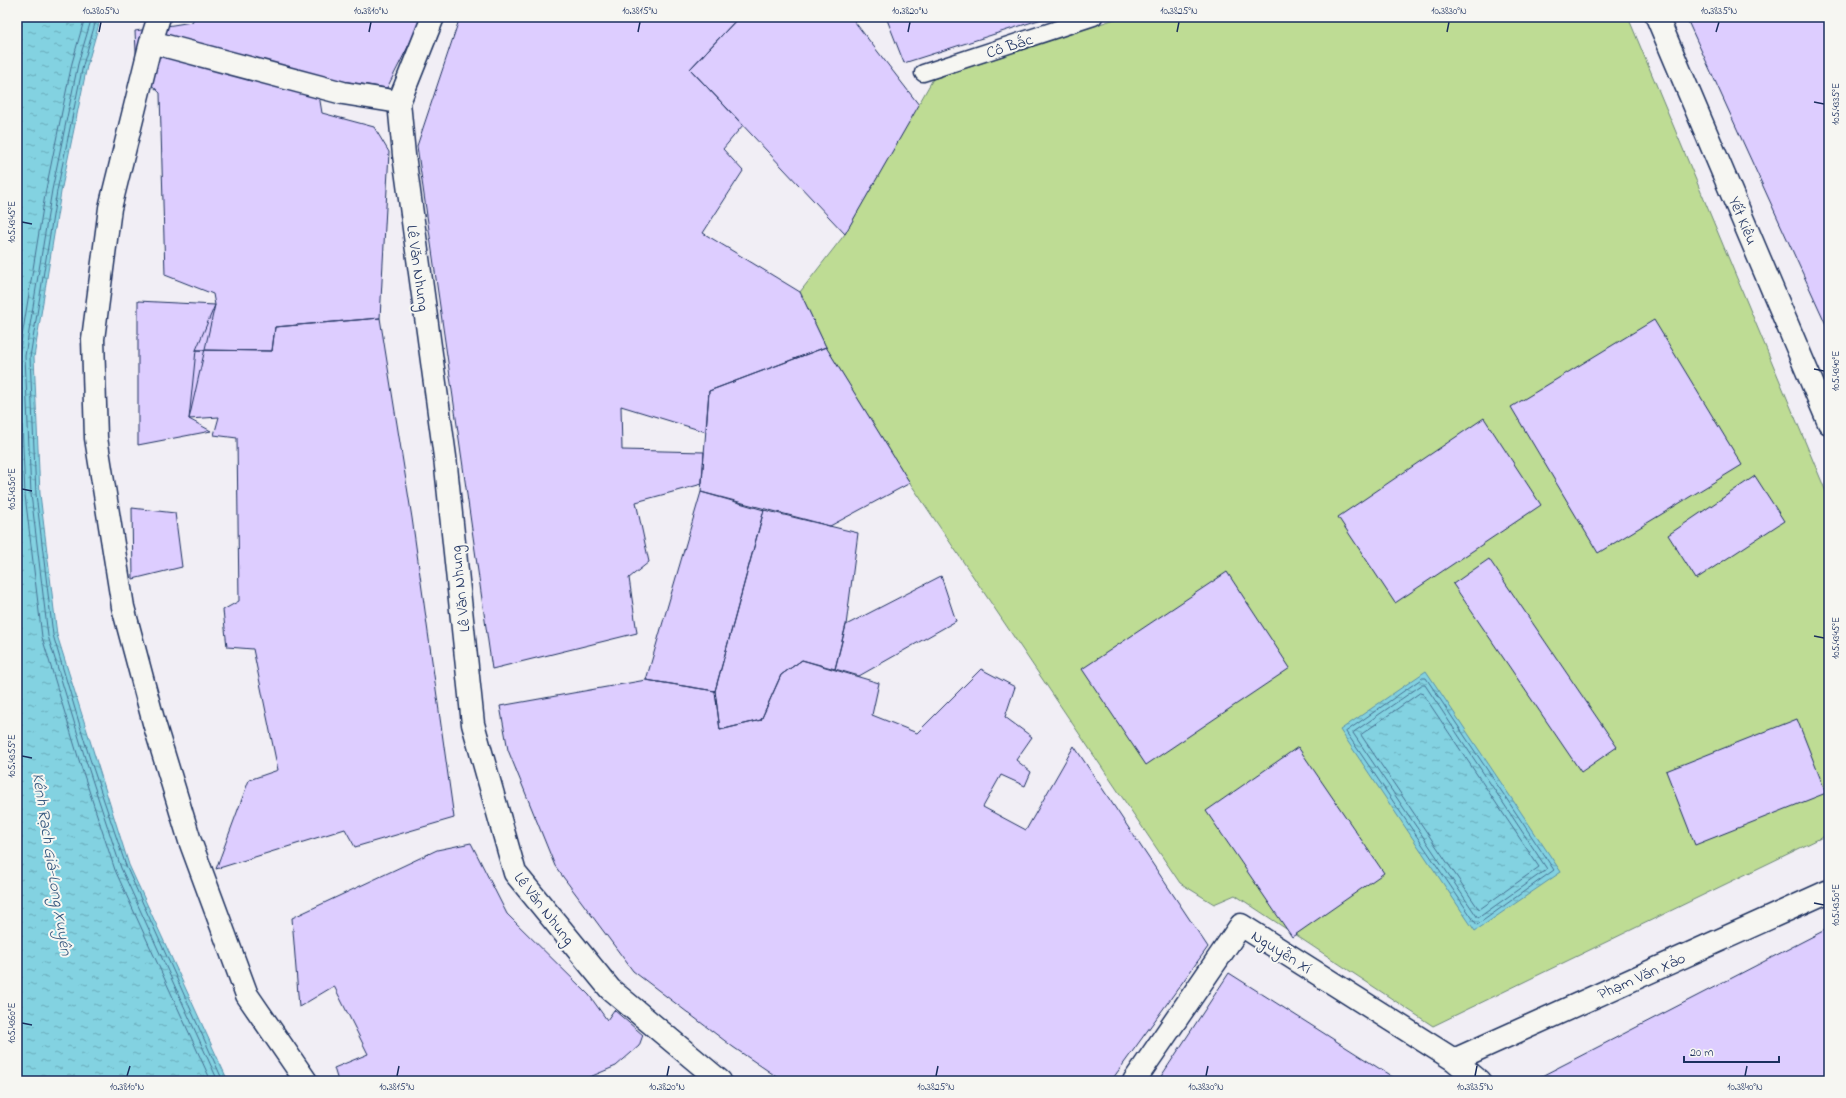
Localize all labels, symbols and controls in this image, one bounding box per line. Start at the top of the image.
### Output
text: 10.3805°N [83,4,120,19]
text: 10.3810°N [354,4,388,19]
text: 10.3815°N [622,4,658,19]
text: 10.3820°N [892,4,928,19]
text: 10.3825°N [1160,4,1198,19]
text: 10.3830°N [1431,4,1467,19]
text: 10.3835°N [1701,4,1738,19]
street label: Cô Bắc [983,28,1037,66]
text: 105.4335°E [1829,83,1844,125]
street label: Yết Kiêu [1721,193,1763,249]
text: 105.4345°E [5,201,20,243]
street label: Lê Văn Nhung [399,223,435,313]
text: 105.4340°E [1829,351,1844,391]
text: 105.4350°E [5,468,20,510]
street label: Lê Văn Nhung [444,544,477,633]
text: 105.4345°E [1829,617,1844,659]
text: 105.4355°E [5,734,20,778]
water label: Kênh Rạch Giá-Long Xuyên [24,771,78,958]
street label: Lê Văn Nhung [507,867,580,951]
text: 105.4350°E [1829,884,1844,926]
street label: Nguyễn Xí [1246,925,1316,981]
street label: Phạm Văn Xảo [1594,947,1690,1007]
text: 105.4360°E [5,1003,20,1043]
scale bar [1684,1038,1779,1064]
text: 20 m [1690,1044,1713,1062]
text: 10.3810°N [110,1080,144,1095]
text: 10.3815°N [379,1080,415,1095]
text: 10.3820°N [649,1080,685,1095]
text: 10.3825°N [917,1080,955,1095]
text: 10.3830°N [1188,1080,1224,1095]
text: 10.3835°N [1457,1080,1494,1095]
text: 10.3840°N [1727,1080,1763,1095]

